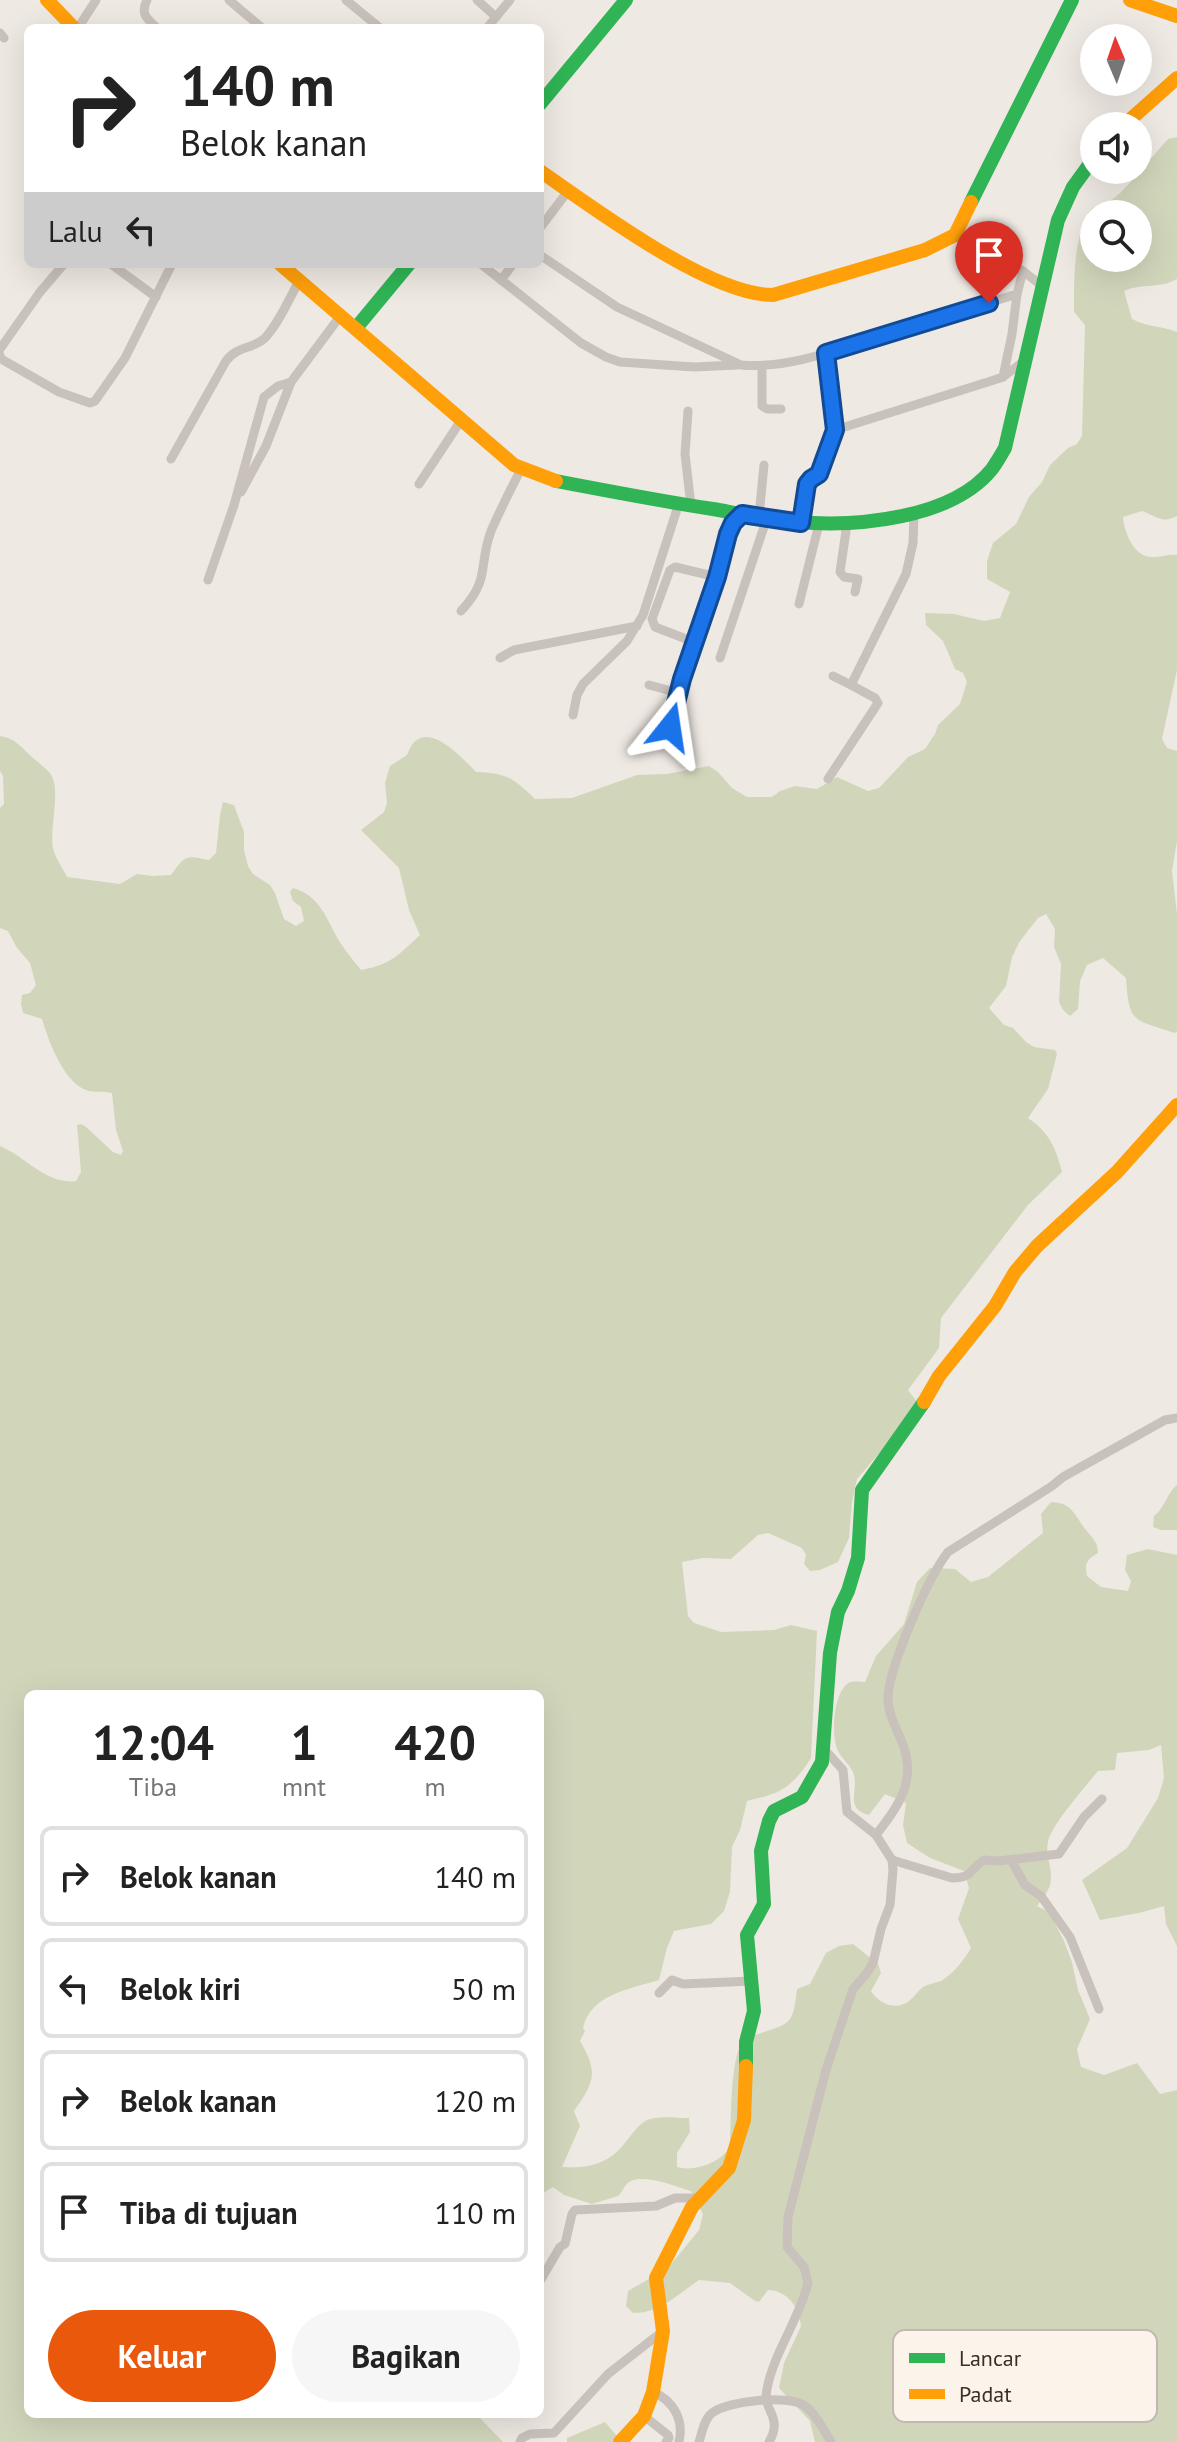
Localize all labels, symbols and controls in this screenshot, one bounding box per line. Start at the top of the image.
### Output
north arrow [1080,24,1152,96]
map controls [1080,24,1152,272]
text: 140 m [180,49,335,121]
icon: right [48,56,152,160]
button: sound [1080,112,1152,184]
text: Belok kanan [180,119,367,166]
button: search [1080,200,1152,272]
icon: left [119,208,163,252]
text: Lalu [48,211,103,250]
pin [955,221,1023,303]
icon: arrive [967,233,1011,277]
position arrow [628,685,712,769]
text: 12:04 [92,1711,214,1773]
text: 1 [290,1711,318,1773]
text: 420 [394,1711,476,1773]
text: Tiba [129,1770,177,1803]
text: mnt [282,1770,326,1803]
text: m [424,1770,446,1803]
icon: right [52,1854,96,1898]
text: Belok kanan [120,1857,277,1896]
text: 140 m [435,1857,516,1896]
icon: left [52,1966,96,2010]
text: Belok kiri [120,1969,241,2008]
text: 50 m [451,1969,516,2008]
icon: right [52,2078,96,2122]
text: Belok kanan [120,2081,277,2120]
text: 120 m [435,2081,516,2120]
icon: arrive [52,2190,96,2234]
text: Tiba di tujuan [120,2193,298,2232]
text: 110 m [435,2193,516,2232]
button: Keluar [48,2310,276,2402]
button: Bagikan [292,2310,520,2402]
legend [893,2330,1157,2422]
text: Lancar [959,2344,1022,2372]
text: Padat [959,2380,1012,2408]

